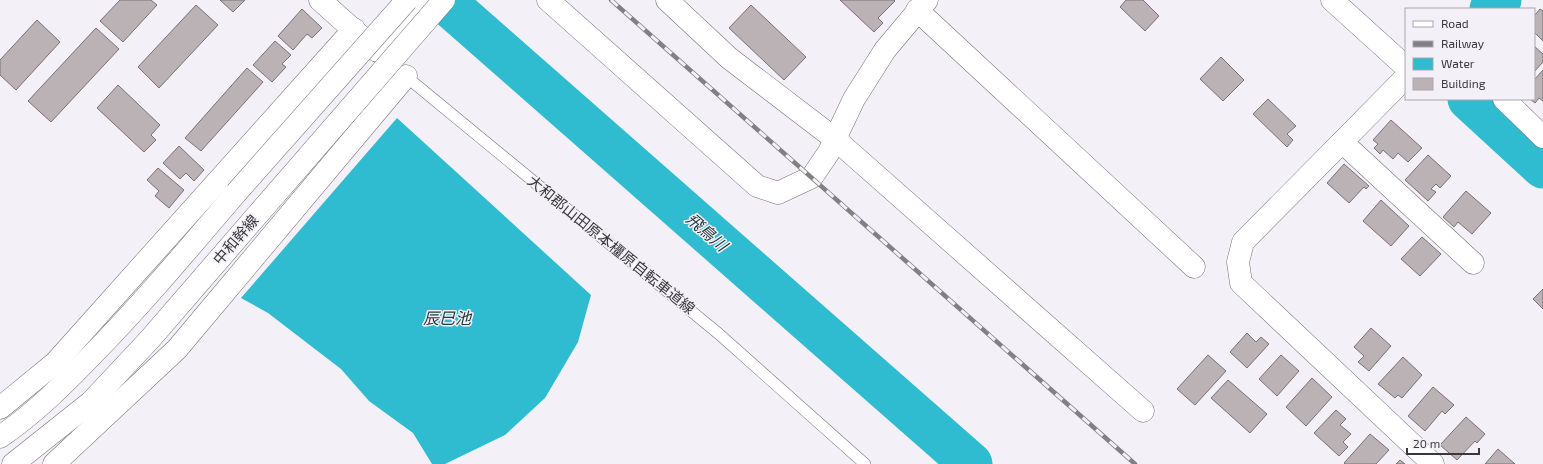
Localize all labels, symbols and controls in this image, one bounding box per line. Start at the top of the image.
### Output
legend [1405,8,1535,100]
text: Road [1441,16,1469,30]
text: Railway [1441,36,1485,50]
text: Water [1441,56,1475,70]
text: Building [1441,76,1486,90]
street label: 大和郡山田原本橿原自転車道線 [524,171,699,317]
water label: 飛鳥川 [683,209,733,256]
street label: 中和幹線 [209,211,262,268]
water label: 辰巳池 [423,308,473,327]
scale bar [1407,430,1479,456]
text: 20 m [1413,436,1440,450]

